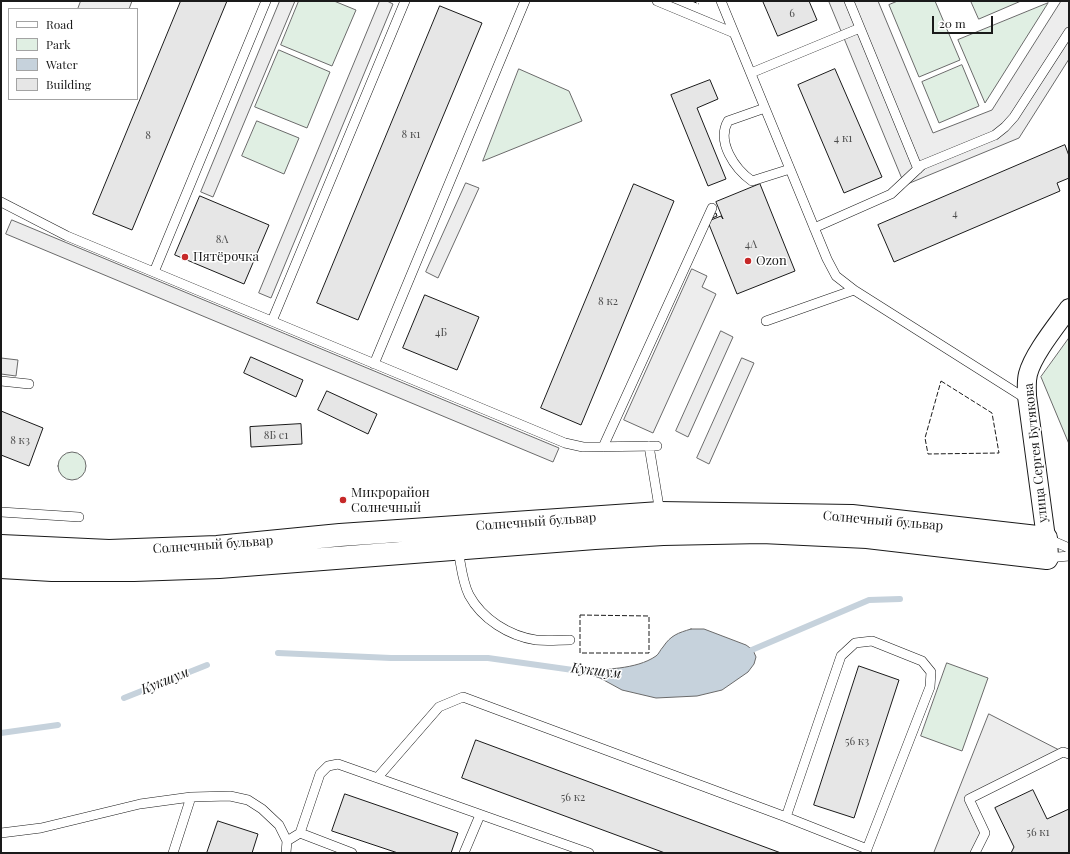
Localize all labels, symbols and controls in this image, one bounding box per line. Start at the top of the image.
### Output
house number: 6 [789,7,795,21]
legend [8,8,138,100]
scale bar [934,8,995,34]
text: 20 m [939,15,966,31]
text: Road [46,16,73,32]
text: Park [46,36,71,52]
text: Water [46,56,78,72]
text: Building [46,76,91,92]
house number: 8 к1 [402,128,420,142]
house number: 8 [145,129,151,143]
house number: 4 к1 [834,132,852,146]
house number: 4 [952,207,958,221]
house number: 8А [216,233,228,247]
house number: 4А [745,238,757,252]
place label: Пятёрочка [193,249,259,265]
marker: Пятёрочка [180,252,190,262]
place label: Ozon [756,253,787,269]
marker: Ozon [743,256,753,266]
house number: 8 к2 [598,295,618,309]
house number: 4Б [435,326,447,340]
street label: улица Сергея Бутякова [1021,382,1051,524]
house number: 8Б с1 [264,429,288,443]
house number: 8 к3 [10,434,30,448]
place label: Микрорайон Солнечный [351,485,430,516]
marker: Микрорайон Солнечный [338,495,348,505]
street label: Солнечный бульвар [822,508,944,534]
street label: Солнечный бульвар [475,510,597,534]
street label: Солнечный бульвар [152,533,274,557]
water label: Кукшум [570,660,622,682]
water label: Кукшум [138,664,192,698]
house number: 56 к3 [845,735,869,749]
house number: 56 к2 [561,791,585,805]
house number: 56 к1 [1026,826,1050,840]

